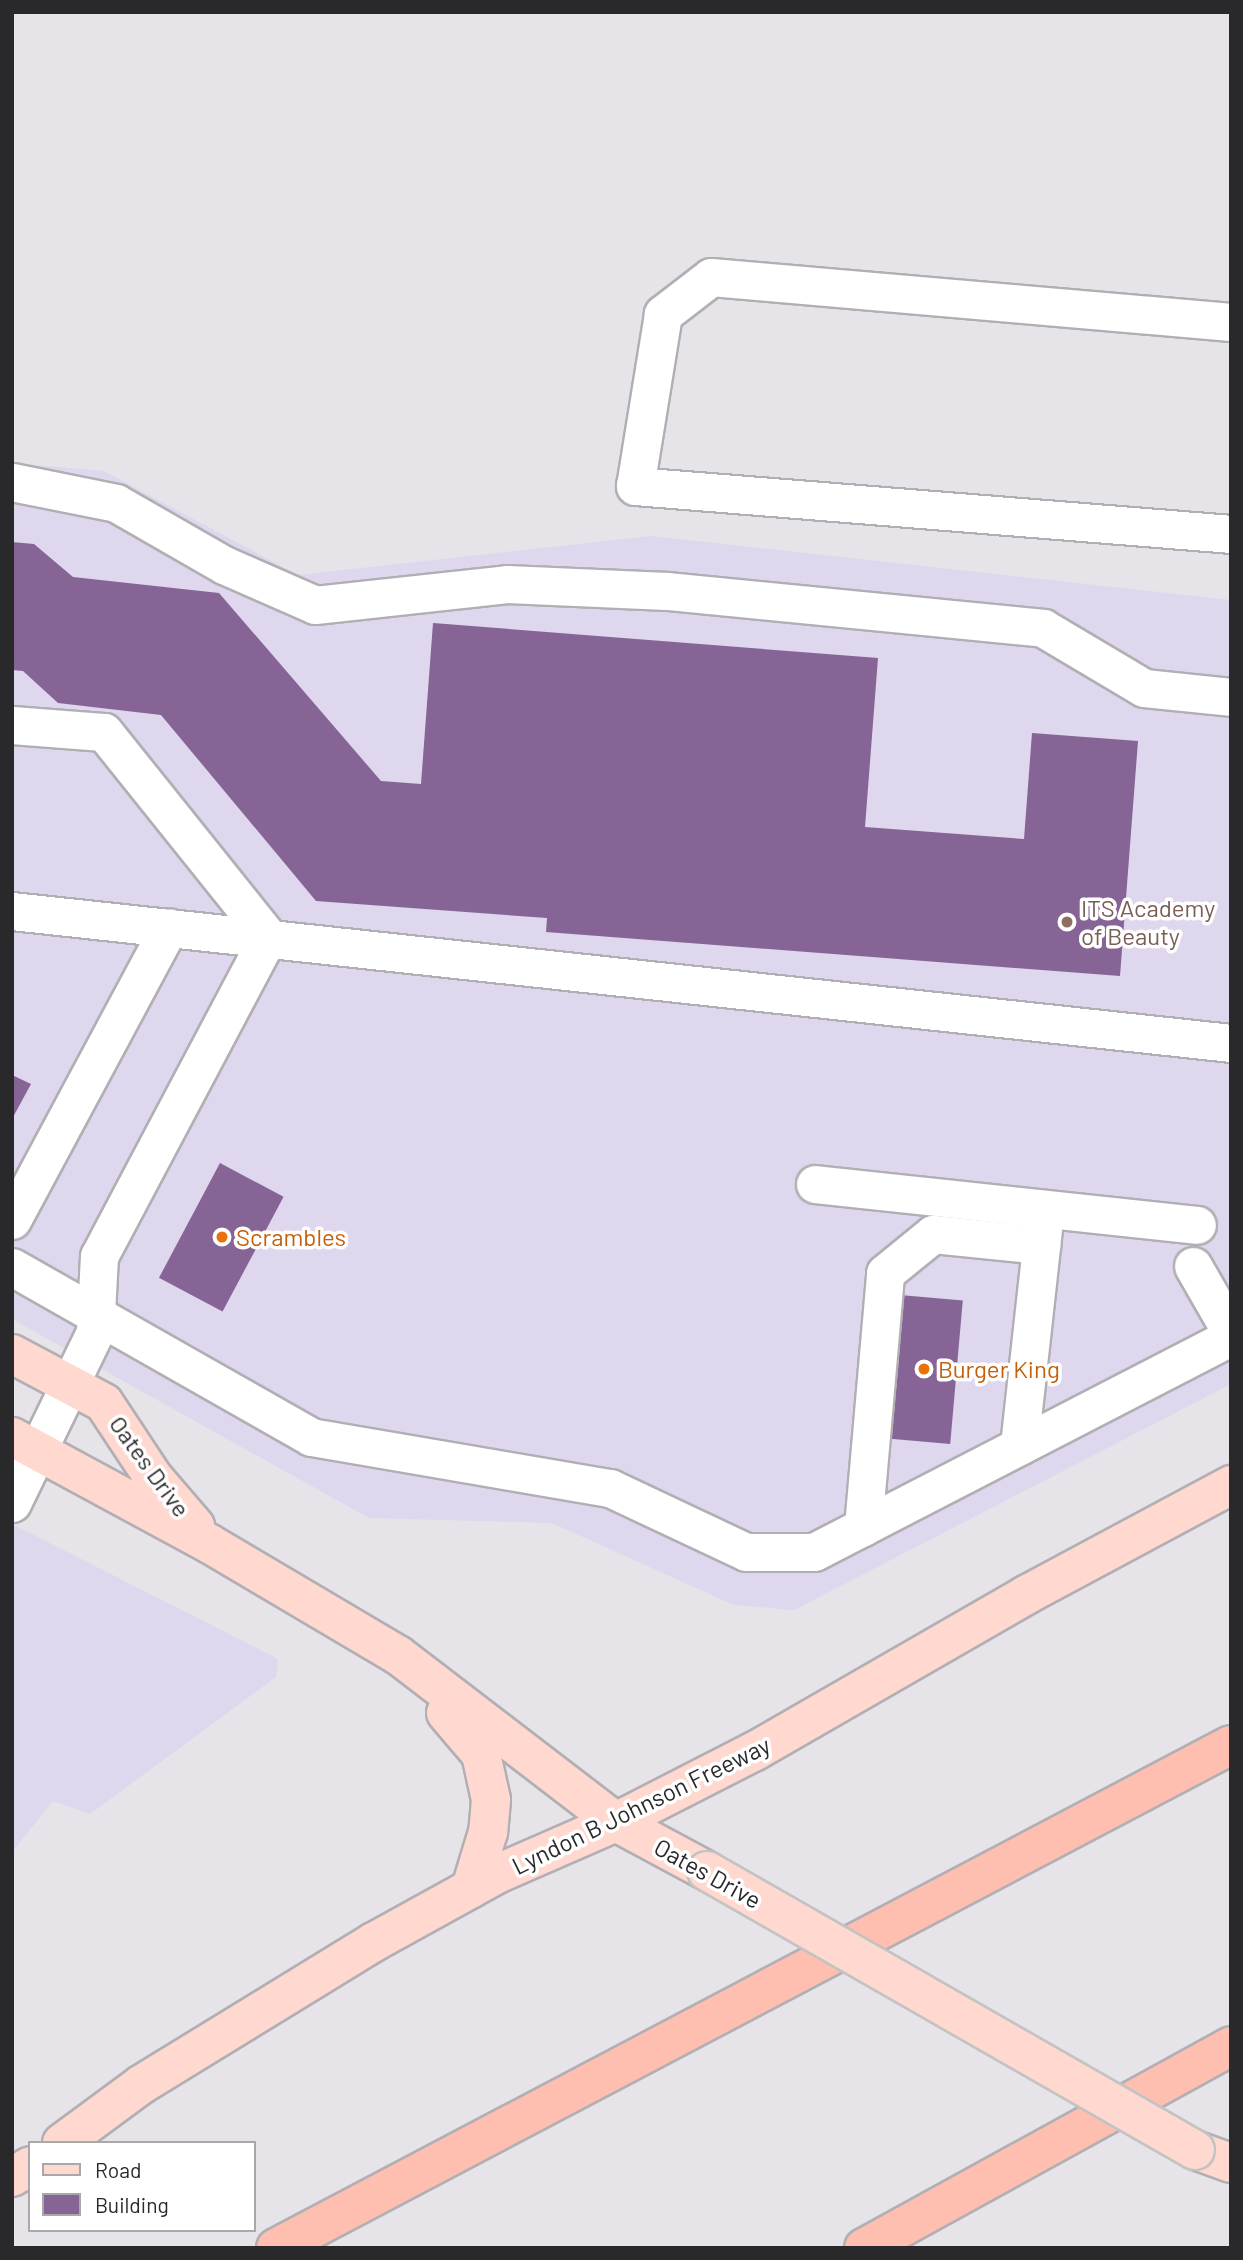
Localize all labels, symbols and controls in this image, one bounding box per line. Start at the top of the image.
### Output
place label: ITS Academy of Beauty [1081,894,1215,950]
marker: ITS Academy of Beauty [1059,914,1075,930]
place label: Scrambles [236,1223,346,1251]
marker: Scrambles [214,1229,230,1245]
place label: Burger King [938,1355,1060,1383]
marker: Burger King [916,1361,932,1377]
street label: Oates Drive [104,1410,196,1522]
street label: Lyndon B Johnson Freeway [507,1730,775,1880]
street label: Oates Drive [650,1832,766,1914]
legend [28,2141,256,2232]
text: Road [95,2157,141,2182]
text: Building [95,2192,169,2217]

